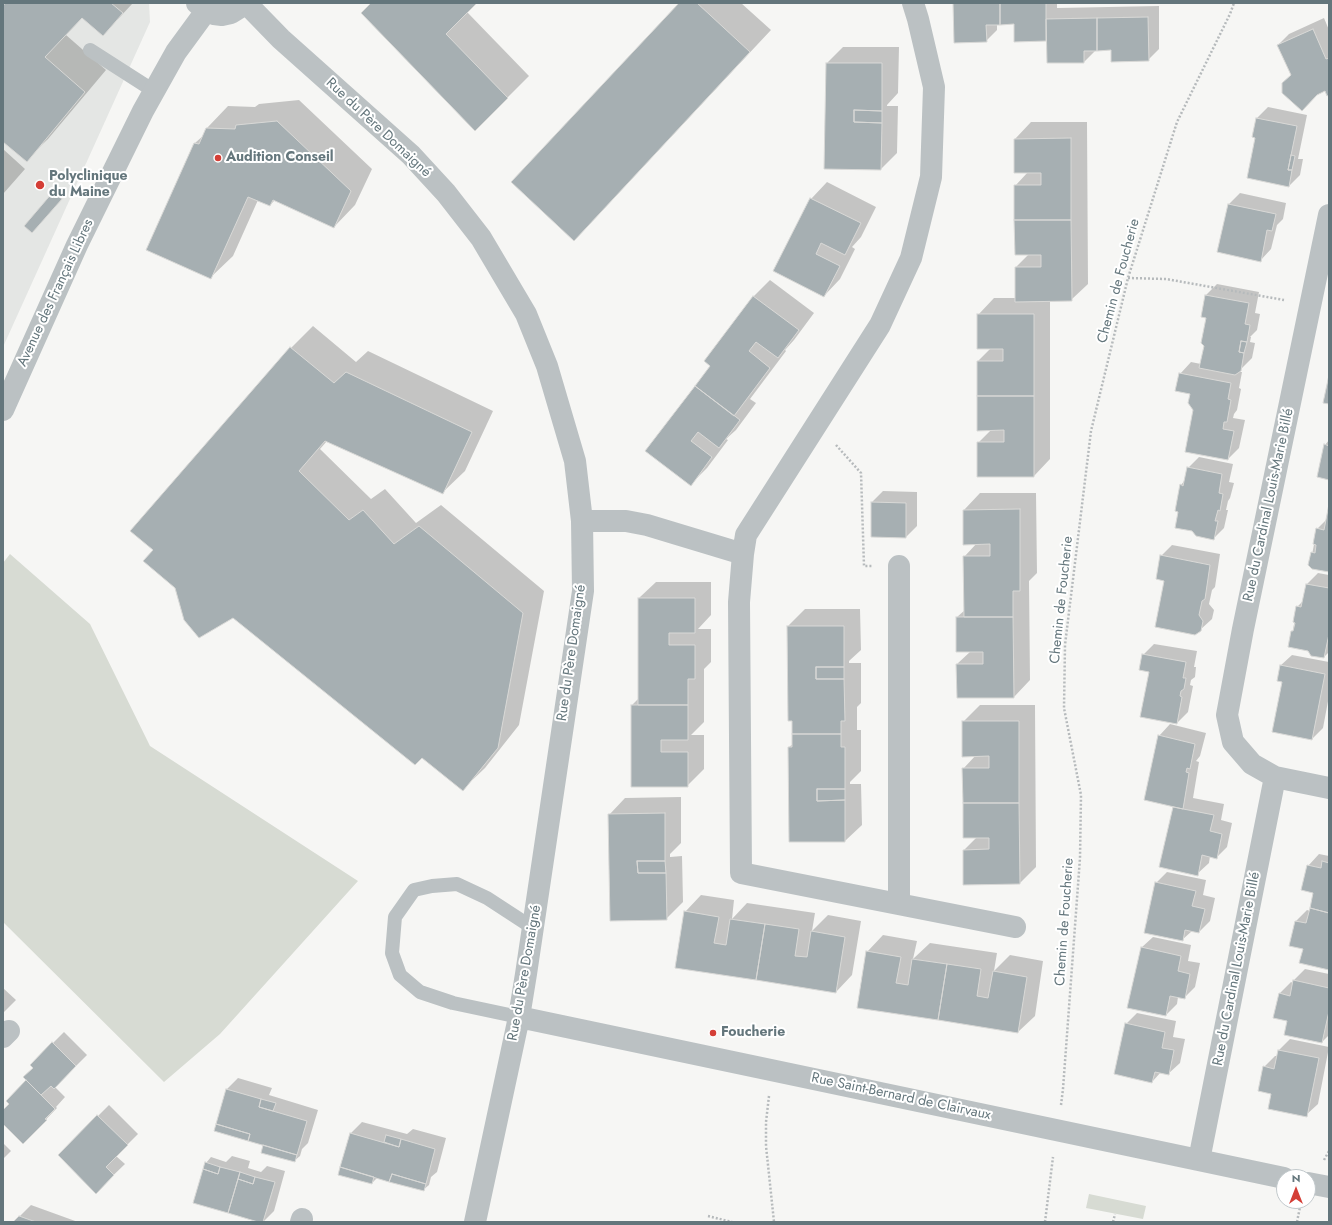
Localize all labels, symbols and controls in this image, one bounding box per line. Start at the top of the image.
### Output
street label: Rue du Père Domaigné [322,75,434,181]
place label: Audition Conseil [226,150,334,166]
marker: Audition Conseil [213,153,223,163]
place label: Polyclinique du Maine [49,169,128,202]
marker: Polyclinique du Maine [34,179,46,191]
street label: Avenue des Français Libres [14,217,98,369]
street label: Chemin de Foucherie [1094,217,1144,345]
street label: Rue du Cardinal Louis-Marie Billé [1240,407,1298,603]
street label: Chemin de Foucherie [1047,535,1077,665]
street label: Rue du Père Domaigné [554,584,590,722]
street label: Chemin de Foucherie [1052,858,1078,986]
street label: Rue du Cardinal Louis-Marie Billé [1210,871,1264,1067]
street label: Rue du Père Domaigné [505,904,545,1042]
place label: Foucherie [721,1025,785,1041]
marker: Foucherie [708,1028,718,1038]
street label: Rue Saint-Bernard de Clairvaux [810,1070,992,1124]
north arrow [1276,1169,1316,1209]
text: N [1292,1170,1300,1186]

